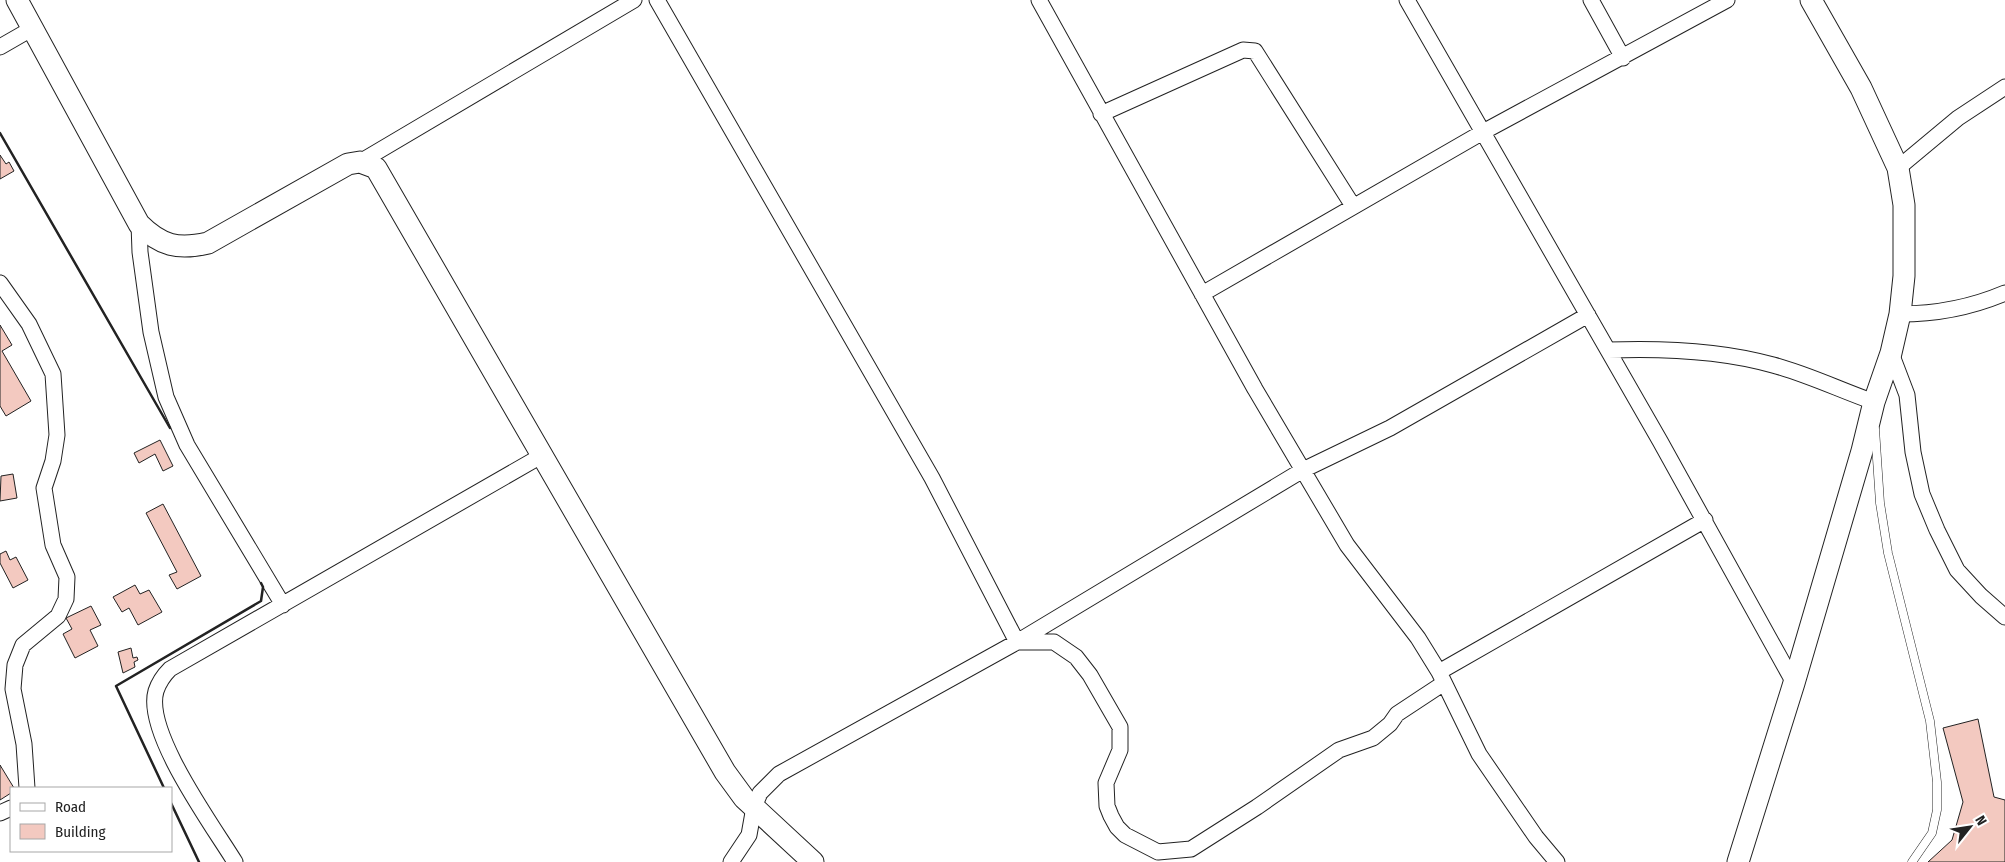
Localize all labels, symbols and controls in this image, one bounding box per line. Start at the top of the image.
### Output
legend [10,787,172,852]
text: Road [55,798,86,816]
north arrow [1945,802,1995,852]
text: N [1971,813,1990,829]
text: Building [55,823,106,841]

